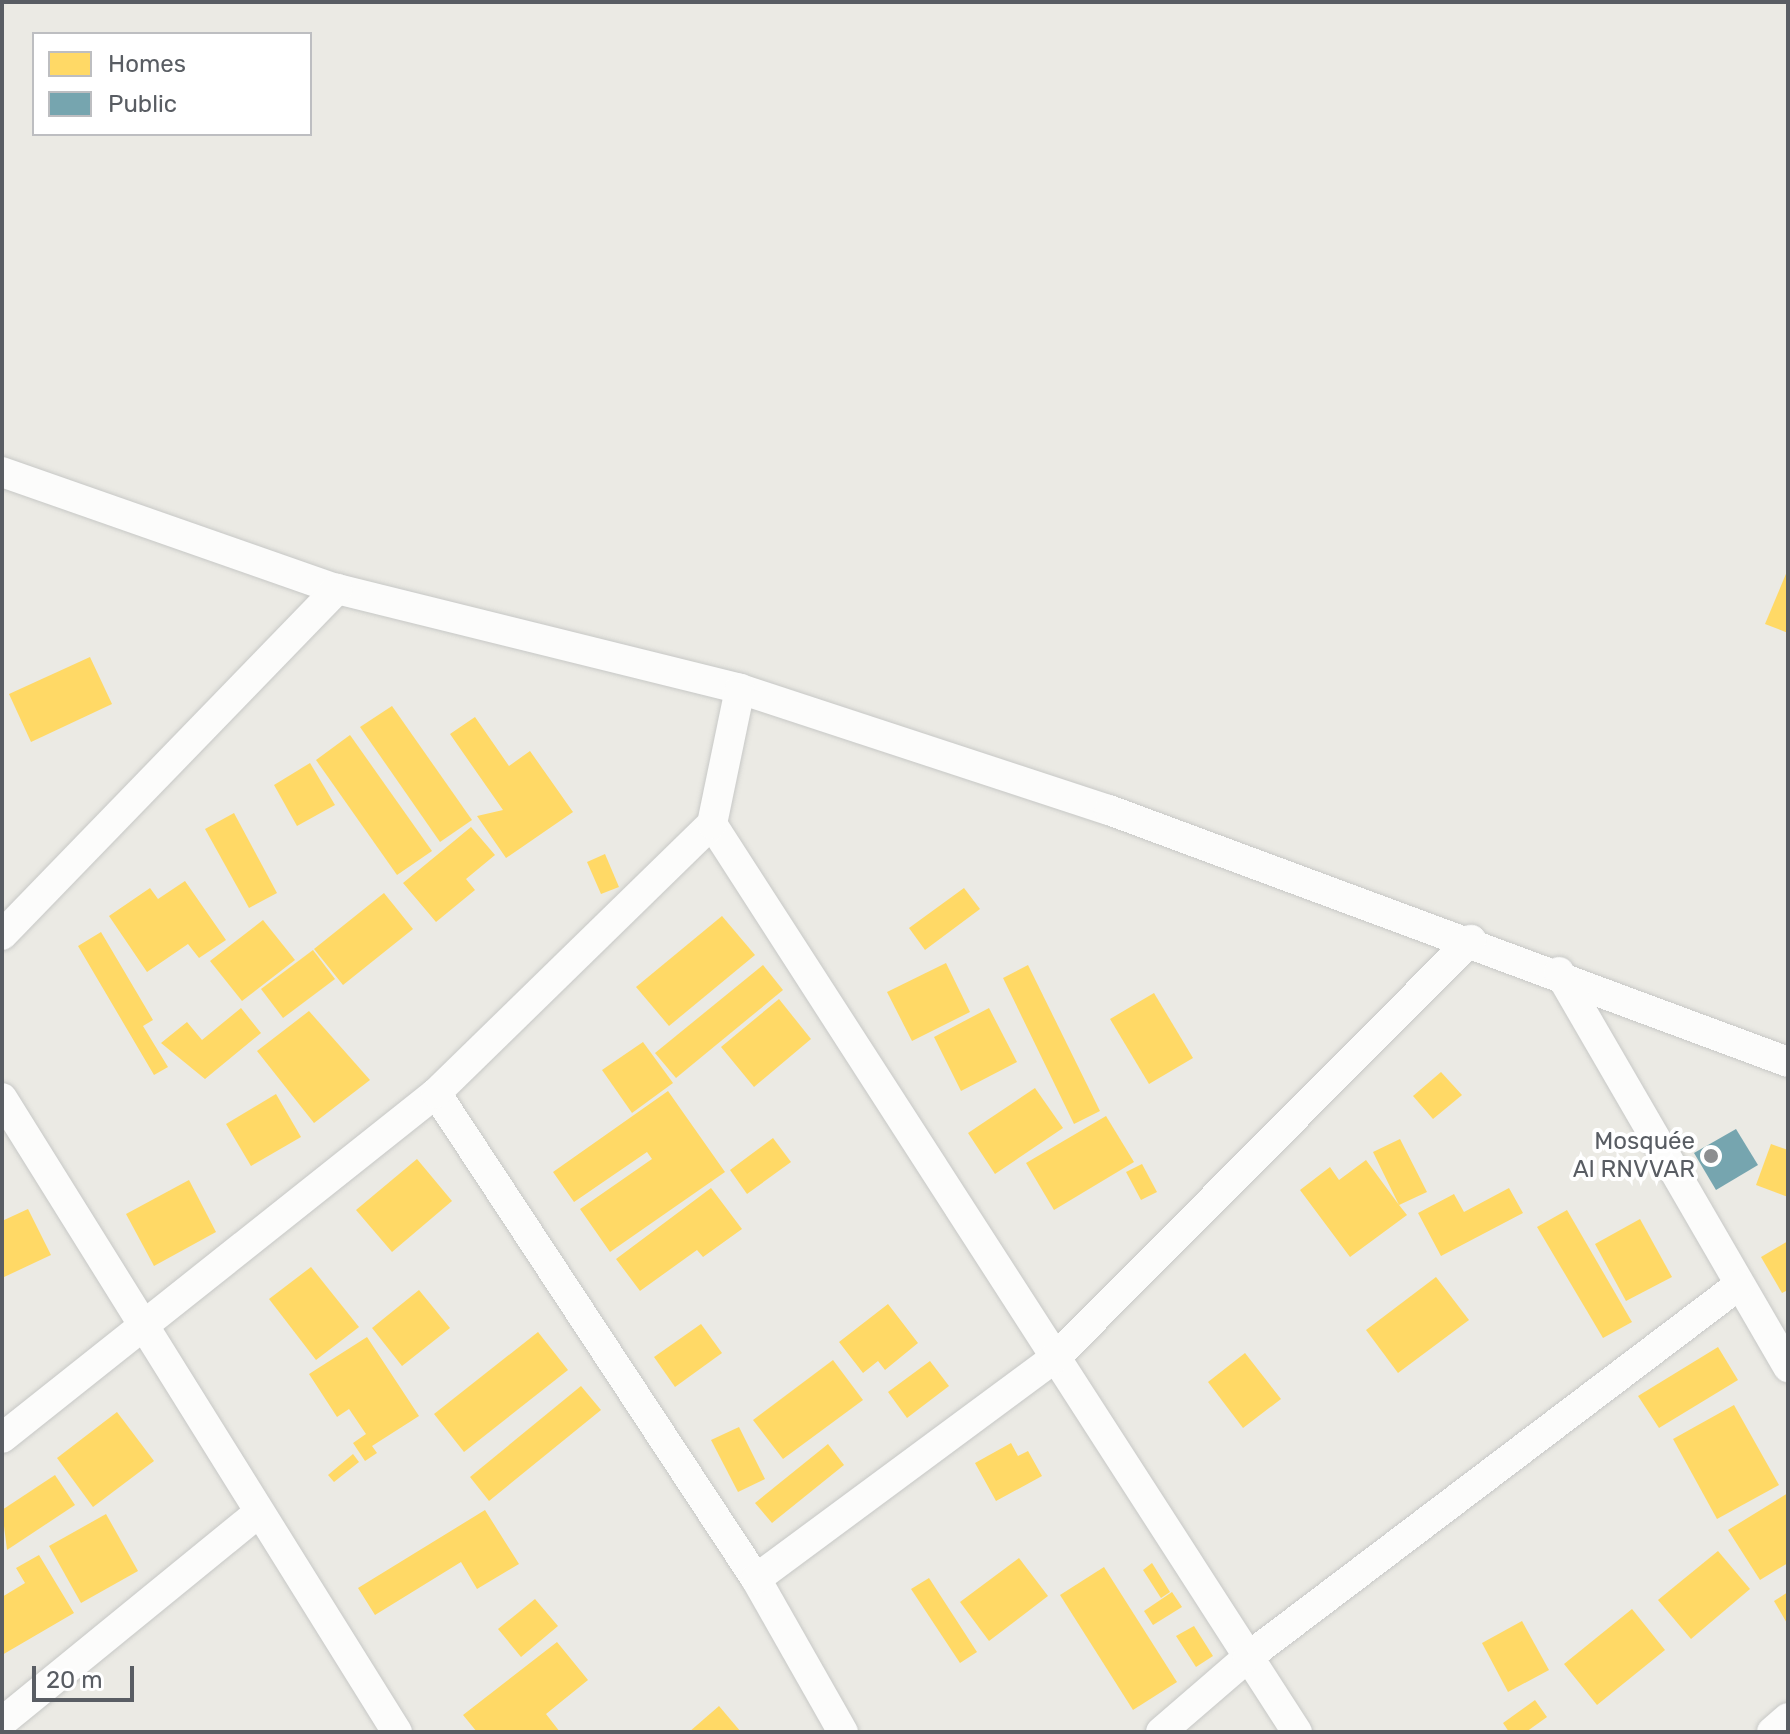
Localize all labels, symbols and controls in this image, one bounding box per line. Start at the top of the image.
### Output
legend [32,32,312,136]
text: Homes [108,50,186,78]
text: Public [108,90,177,118]
place label: Mosquée Al RNVVAR [1573,1128,1695,1184]
marker: Mosquée Al RNVVAR [1702,1147,1720,1165]
scale bar [36,1650,138,1700]
text: 20 m [46,1666,103,1694]

